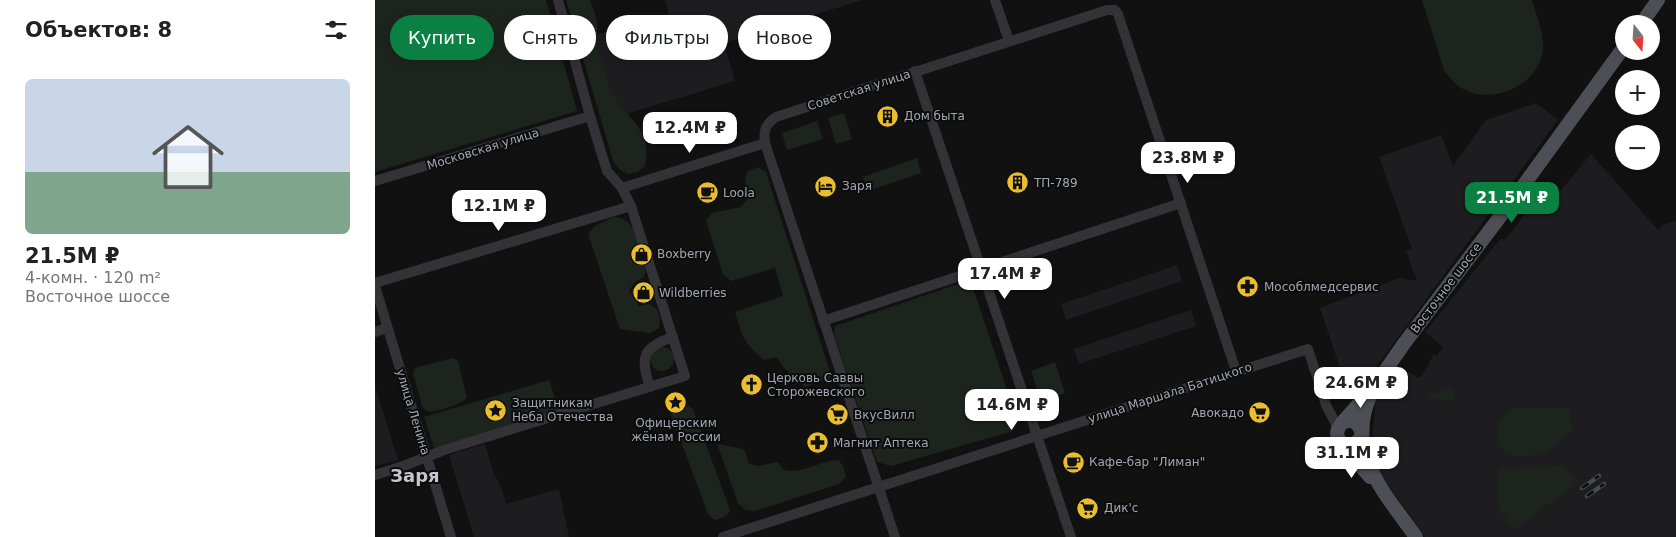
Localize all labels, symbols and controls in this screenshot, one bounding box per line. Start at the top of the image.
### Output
chip: Купить [390,15,494,60]
chip: Снять [504,15,596,60]
chip: Фильтры [606,15,728,60]
chip: Новое [738,15,831,60]
north arrow [1615,15,1660,60]
map controls [1615,15,1660,170]
icon: filters [322,16,350,44]
text: Объектов: 8 [25,18,172,42]
street label: Советская улица [806,67,912,113]
button: + [1615,70,1660,115]
building icon: Дом быта [876,104,900,128]
place label: Дом быта [904,109,965,123]
icon: home [143,112,233,202]
pin: 12.4M ₽ [644,112,736,154]
text: 12.4M ₽ [654,118,726,137]
street label: Московская улица [425,125,541,173]
button: − [1615,125,1660,170]
pin: 23.8M ₽ [1142,142,1234,184]
text: 23.8M ₽ [1152,148,1224,167]
building icon: ТП-789 [1006,171,1030,195]
hotel icon: Заря [814,174,838,198]
place label: ТП-789 [1033,176,1078,190]
place label: Заря [842,179,872,193]
cafe icon: Loola [695,181,719,205]
pin: 21.5M ₽ [1466,182,1558,224]
place label: Loola [723,186,755,200]
text: 21.5M ₽ [1476,188,1548,207]
pin: 12.1M ₽ [453,190,545,232]
text: 12.1M ₽ [463,196,535,215]
street label: Восточное шоссе [1408,240,1484,336]
shop icon: Boxberry [629,242,653,266]
text: 21.5M ₽ [25,244,120,268]
place label: Boxberry [657,247,711,261]
pin: 17.4M ₽ [959,258,1051,300]
text: 17.4M ₽ [969,264,1041,283]
text: 4-комн. · 120 m² [25,268,161,287]
pharmacy icon: Мособлмедсервис [1236,275,1260,299]
place label: Мособлмедсервис [1264,280,1379,294]
shop icon: Wildberries [631,281,655,305]
place label: Wildberries [659,286,727,300]
text: Восточное шоссе [25,287,170,306]
street label: улица Маршала Батицкого [1086,360,1254,426]
pin: 24.6M ₽ [1315,366,1407,409]
street label: улица Ленина [393,367,433,457]
place label: Церковь Саввы Сторожевского [767,371,865,399]
church icon: Церковь Саввы Сторожевского [739,373,763,397]
text: 24.6M ₽ [1325,373,1397,392]
pin: 14.6M ₽ [966,388,1058,431]
place icon: Офицерским жёнам России [664,390,688,414]
text: 14.6M ₽ [976,395,1048,414]
place label: Защитникам Неба Отечества [512,396,613,424]
place icon: Защитникам Неба Отечества [484,398,508,422]
supermarket icon: Авокадо [1248,401,1272,425]
supermarket icon: ВкусВилл [826,403,850,427]
place label: Авокадо [1191,406,1244,420]
place label: ВкусВилл [854,408,915,422]
place label: Офицерским жёнам России [631,416,721,444]
pharmacy icon: Магнит Аптека [805,431,829,455]
place label: Магнит Аптека [833,436,929,450]
pin: 31.1M ₽ [1306,436,1398,479]
text: 31.1M ₽ [1316,443,1388,462]
cafe icon: Кафе-бар "Лиман" [1061,450,1085,474]
place label: Кафе-бар "Лиман" [1089,455,1205,469]
district label: Заря [390,465,440,486]
supermarket icon: Дик'с [1076,496,1100,520]
place label: Дик'с [1104,501,1138,515]

